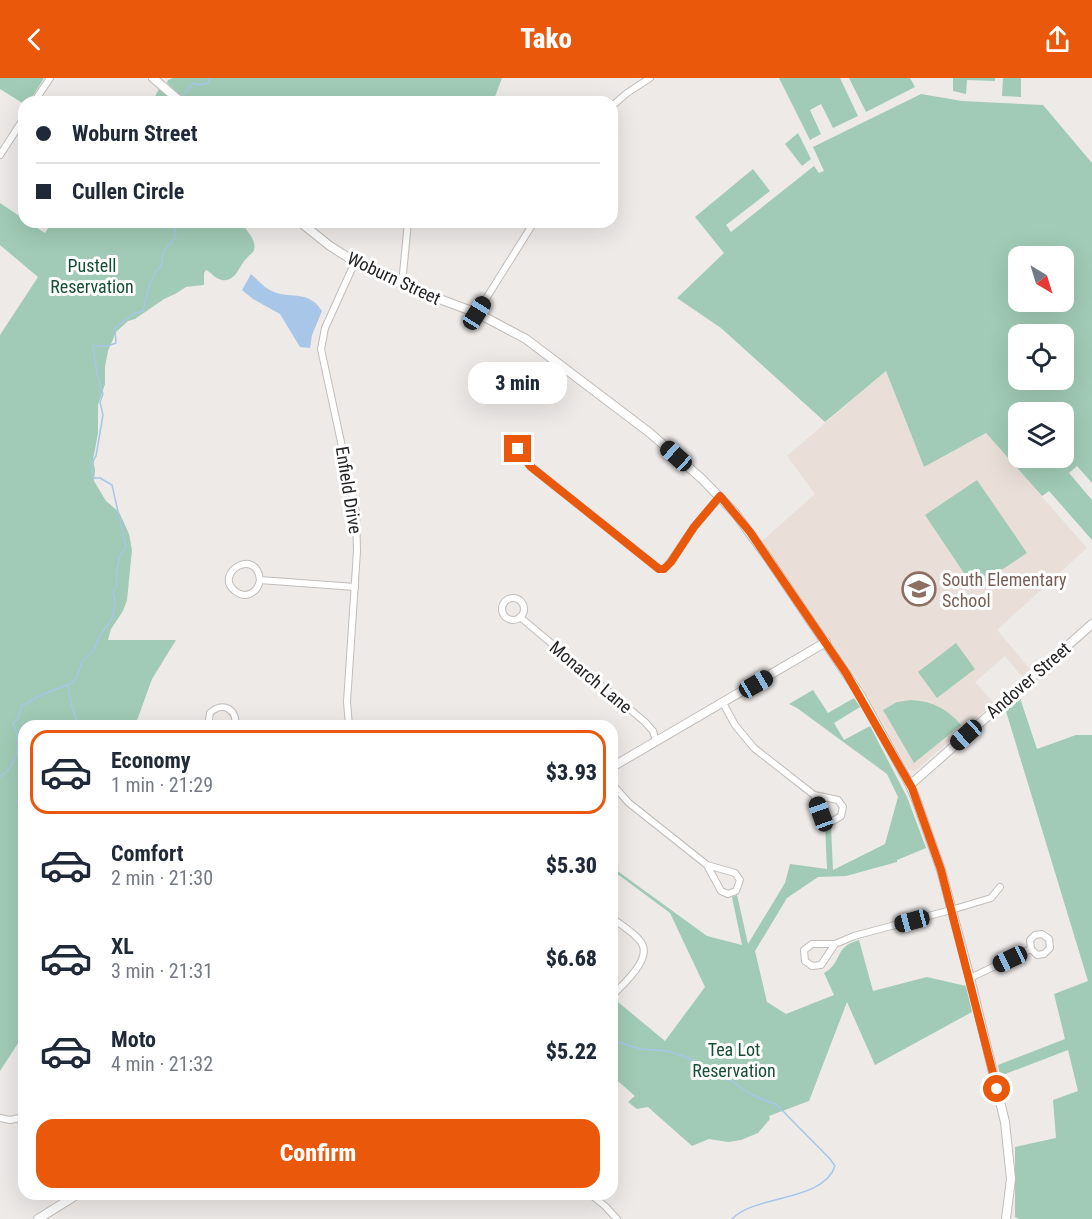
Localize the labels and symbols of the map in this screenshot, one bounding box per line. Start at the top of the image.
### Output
north arrow [1008,246,1074,312]
street label: Woburn Street [344,247,444,309]
park label: Pustell Reservation [50,255,134,297]
car [460,293,494,333]
callout: 3 min [468,362,568,404]
route end [504,435,531,462]
car [657,437,695,475]
street label: Enfield Drive [332,445,366,535]
place label: South Elementary School [942,569,1067,611]
school or university icon: South Elementary School [901,571,937,607]
street label: Monarch Lane [546,637,636,717]
street label: Andover Street [982,638,1074,722]
car [736,667,776,701]
car [947,716,985,754]
car [806,794,836,834]
car [892,908,932,934]
car [990,943,1030,975]
park label: Tea Lot Reservation [692,1039,776,1081]
route start [983,1075,1010,1102]

